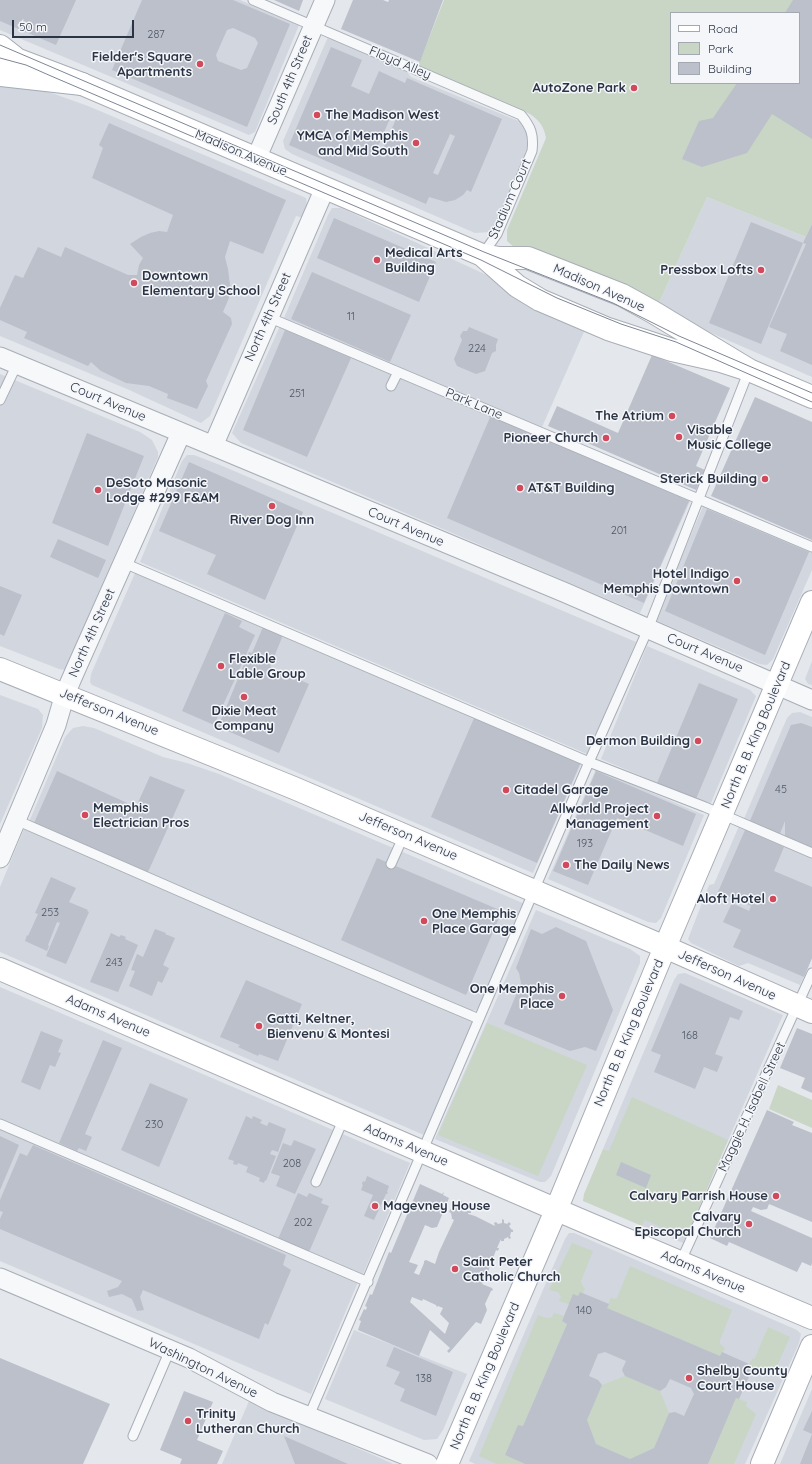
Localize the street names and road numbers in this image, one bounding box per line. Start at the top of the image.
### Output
street label: South 4th Street [264,33,316,127]
street label: Floyd Alley [367,43,433,83]
street label: Madison Avenue [192,127,290,179]
street label: Stadium Court [485,156,535,242]
street label: Madison Avenue [551,261,647,315]
street label: North 4th Street [241,270,295,364]
street label: Court Avenue [68,379,148,425]
street label: Park Lane [443,385,505,423]
street label: Court Avenue [366,504,446,550]
street label: North 4th Street [65,586,119,680]
street label: Court Avenue [665,630,745,676]
street label: North B. B. King Boulevard [718,659,794,811]
street label: Jefferson Avenue [57,685,161,739]
street label: Jefferson Avenue [356,808,460,864]
street label: Jefferson Avenue [675,946,779,1004]
street label: North B. B. King Boulevard [591,957,667,1109]
street label: Adams Avenue [63,991,153,1041]
street label: Maggie H. Isabell Street [715,1040,789,1174]
street label: Adams Avenue [361,1120,451,1170]
street label: Adams Avenue [658,1247,748,1297]
street label: North B. B. King Boulevard [447,1300,523,1452]
street label: Washington Avenue [146,1335,260,1401]

